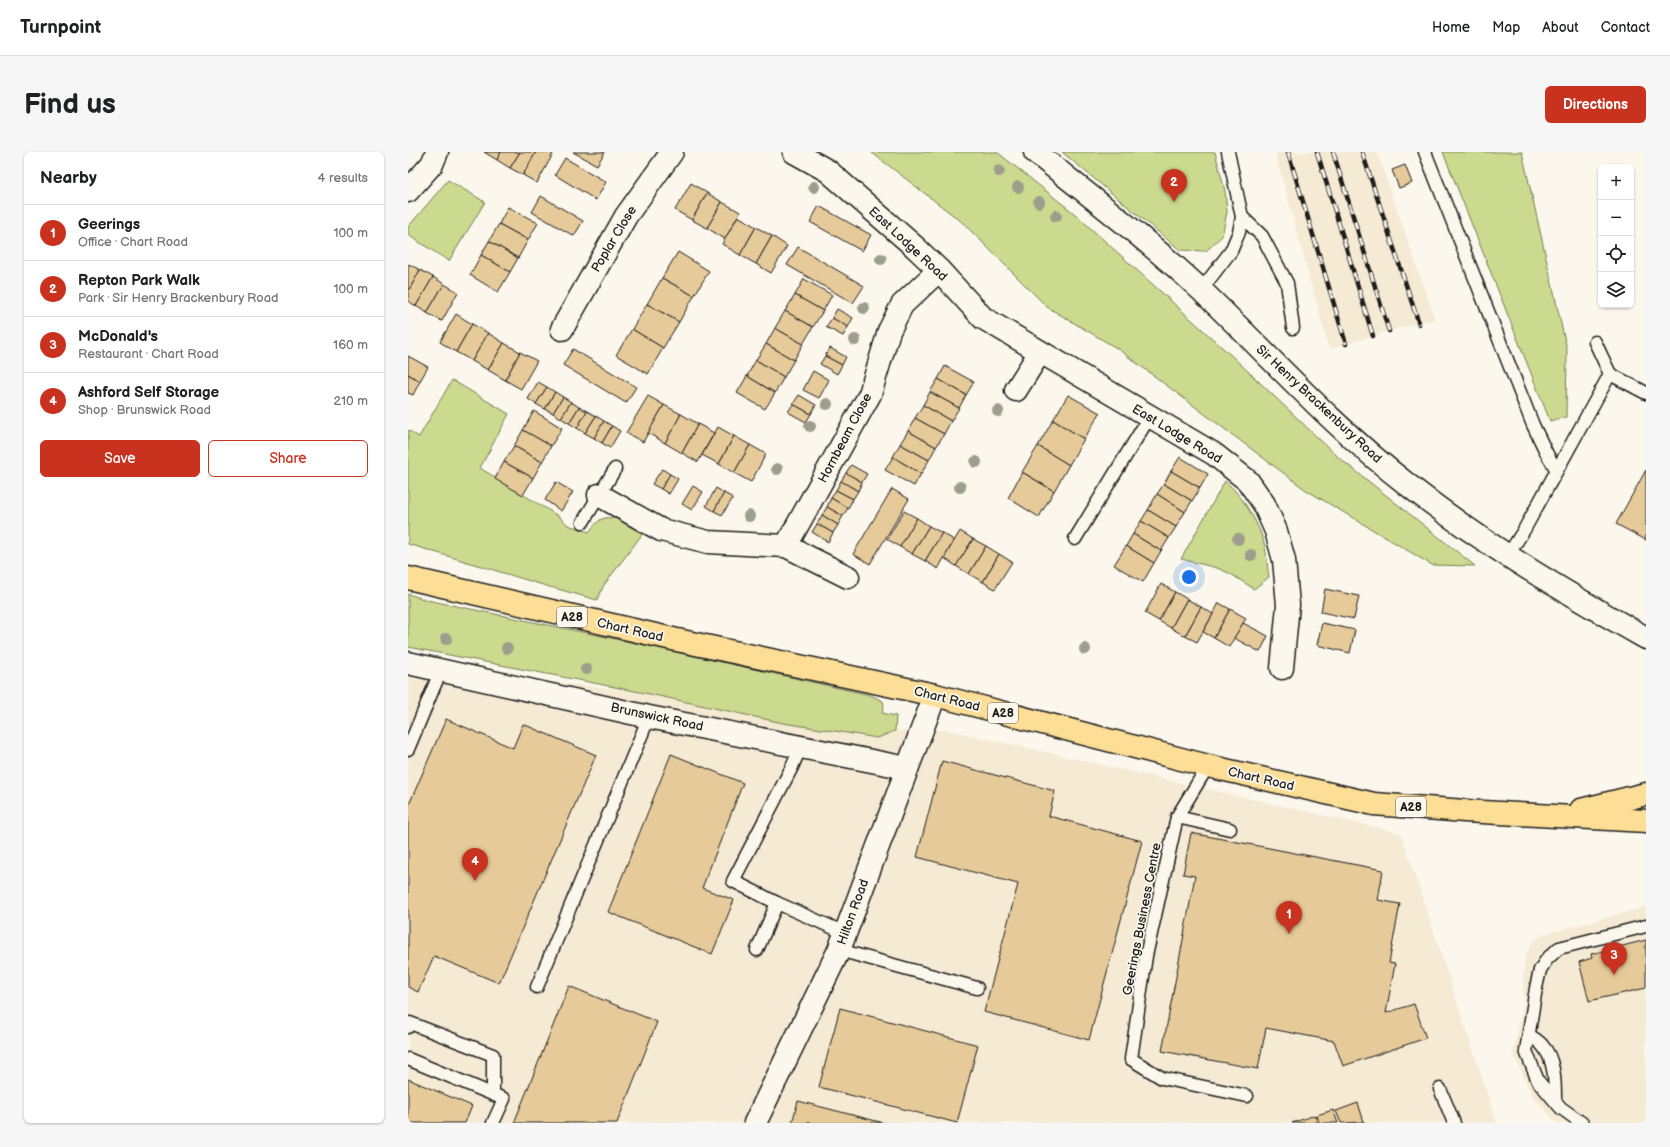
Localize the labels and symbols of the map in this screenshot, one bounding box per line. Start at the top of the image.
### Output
pin: 2 [1161,169,1187,202]
street label: Poplar Close [588,203,640,275]
street label: East Lodge Road [865,203,951,285]
street label: Sir Henry Brackenbury Road [1253,341,1385,467]
street label: Hornbeam Close [815,390,875,486]
street label: East Lodge Road [1129,401,1225,467]
your location [1179,567,1199,587]
road number: A28 [557,607,587,627]
street label: Chart Road [595,615,665,645]
street label: Chart Road [912,683,982,715]
street label: Brunswick Road [609,699,705,735]
road number: A28 [988,703,1018,723]
street label: Chart Road [1226,764,1296,794]
road number: A28 [1396,797,1426,817]
street label: Geerings Business Centre [1119,841,1165,997]
pin: 4 [462,848,488,881]
street label: Hilton Road [834,877,872,947]
pin: 1 [1276,901,1302,934]
pin: 3 [1601,942,1627,975]

